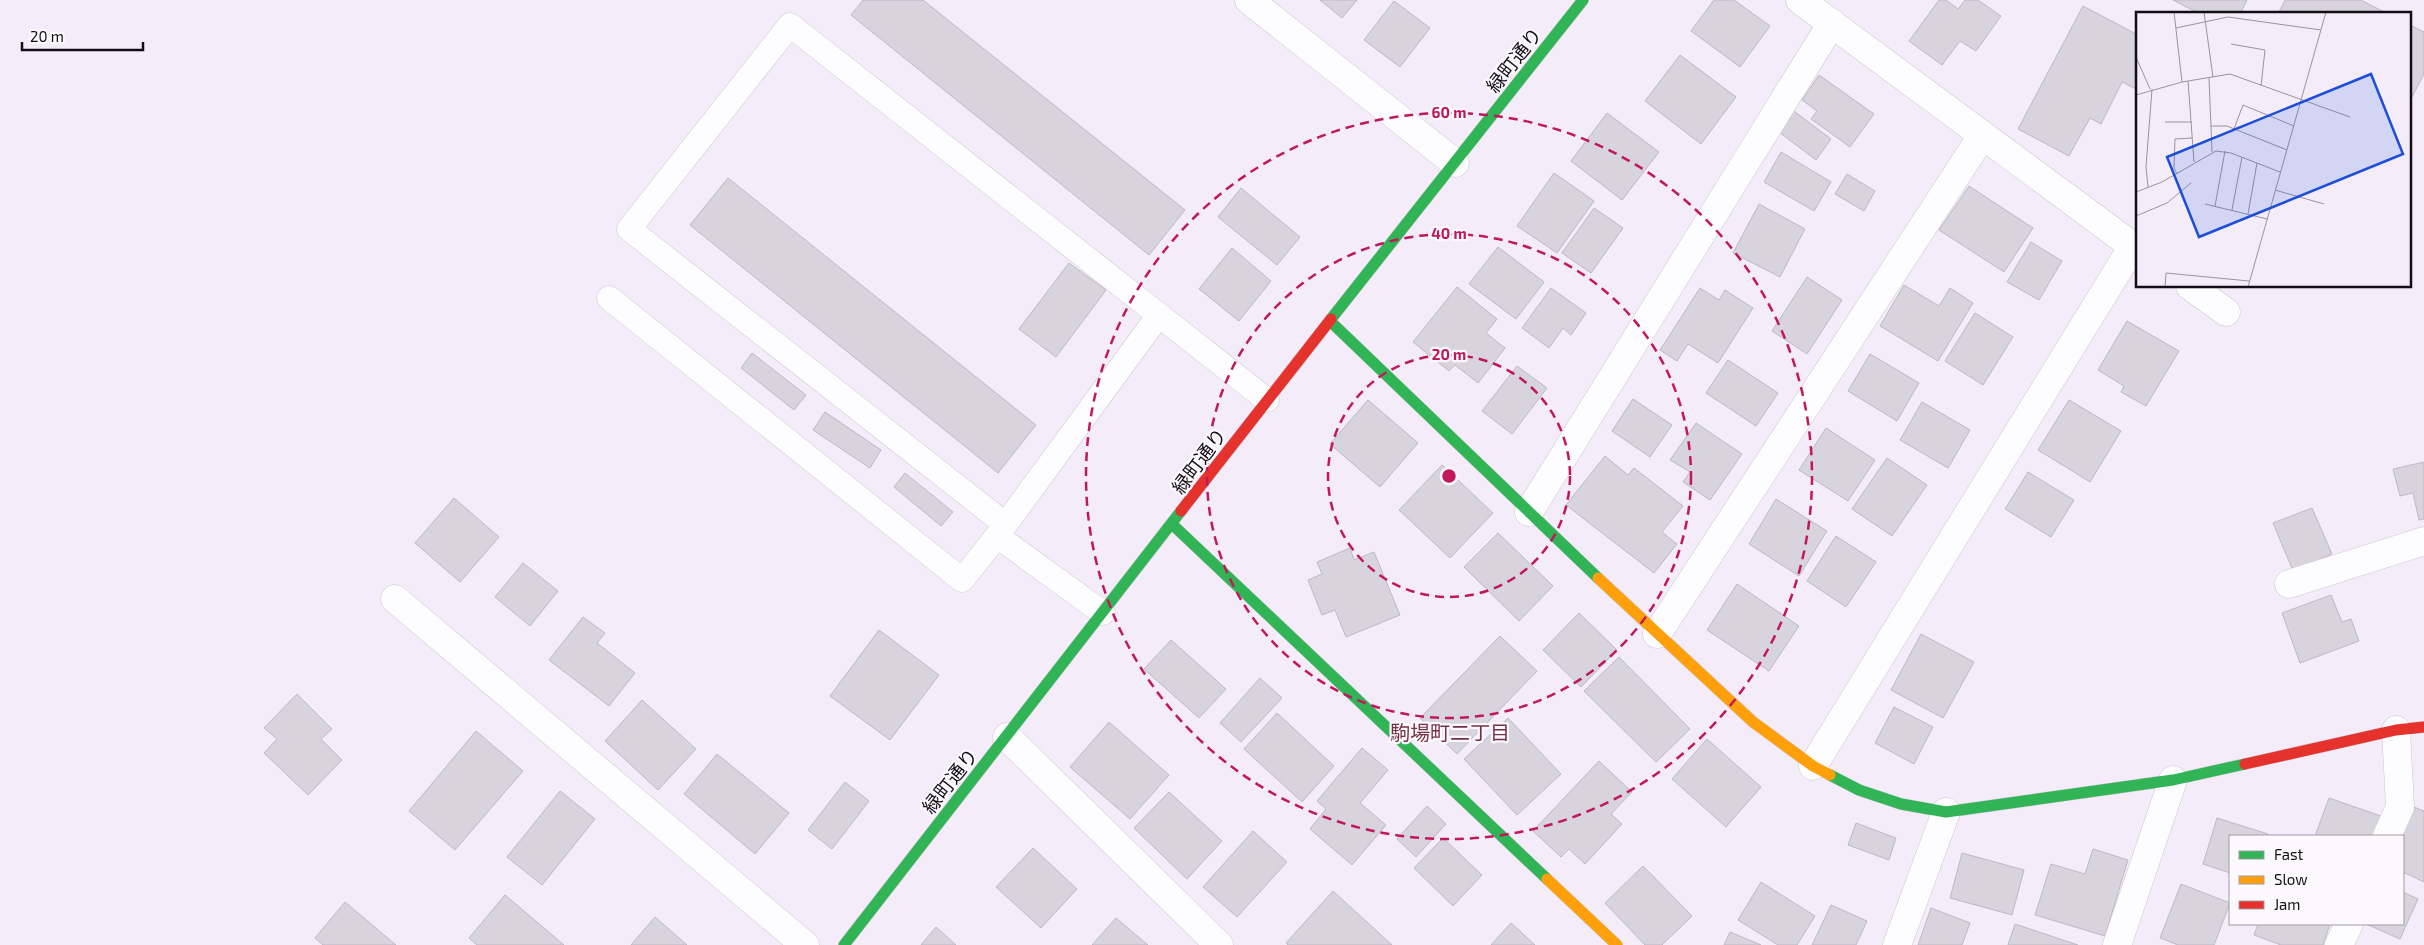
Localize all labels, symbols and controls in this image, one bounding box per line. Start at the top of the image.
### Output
inset map [2136,12,2412,288]
scale bar [22,20,144,52]
street label: 緑町通り [1481,23,1546,97]
text: 20 m [30,27,64,45]
text: 60 m [1432,103,1466,121]
text: 40 m [1431,224,1467,242]
text: 20 m [1432,345,1466,363]
street label: 緑町通り [1167,423,1231,498]
centre of rings [1440,467,1458,485]
district label: 駒場町二丁目 [1390,720,1510,744]
street label: 緑町通り [917,744,982,818]
legend [2229,835,2404,925]
text: Fast [2274,845,2304,863]
text: Slow [2274,870,2308,888]
text: Jam [2274,895,2300,913]

